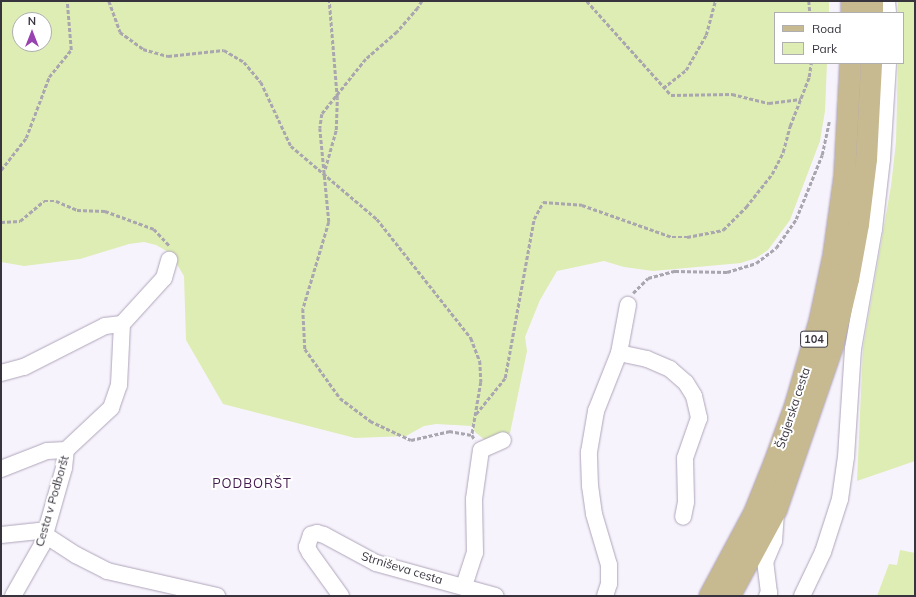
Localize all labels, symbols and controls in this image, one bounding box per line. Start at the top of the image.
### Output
north arrow [12,12,52,52]
legend [774,12,904,64]
text: N [28,14,36,28]
text: Road [812,21,841,36]
text: Park [812,41,837,56]
road number: 104 [800,330,828,348]
street label: Štajerska cesta [773,366,813,450]
street label: Cesta v Podboršt [32,454,72,548]
district label: PODBORŠT [212,475,292,491]
street label: Strniševa cesta [359,549,445,587]

